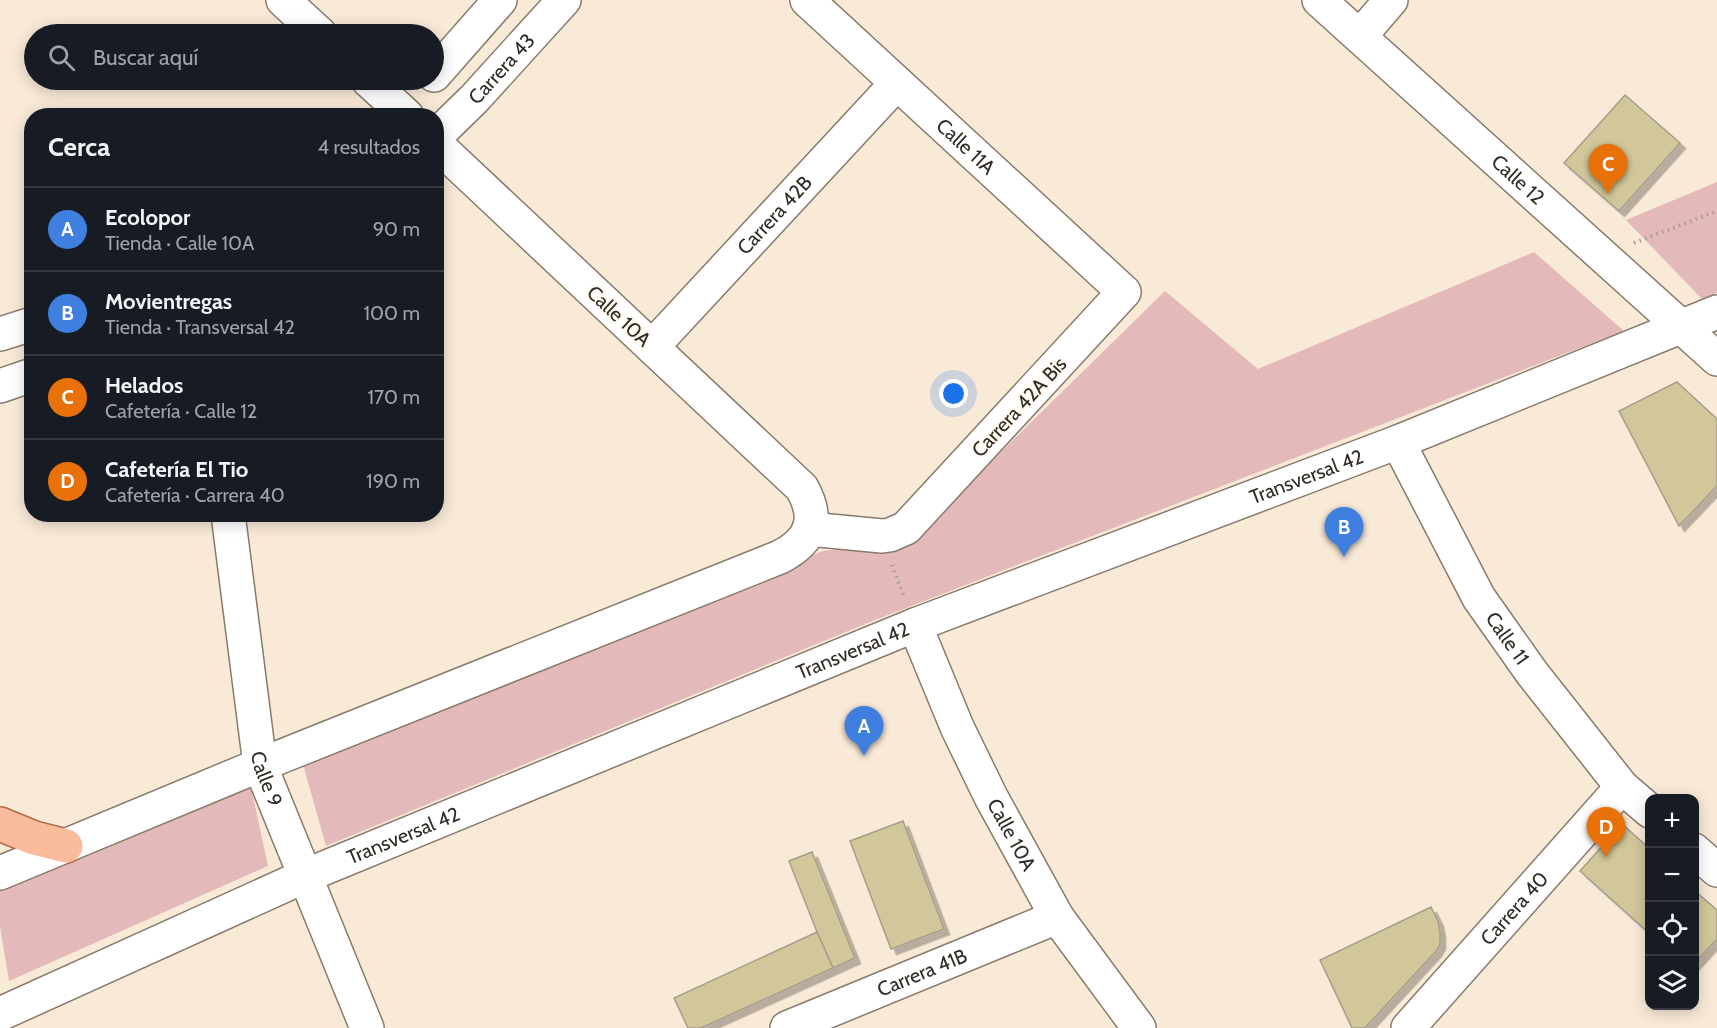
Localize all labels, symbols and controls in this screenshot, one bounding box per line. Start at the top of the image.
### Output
search box [24,24,444,90]
street label: Carrera 43 [463,28,540,109]
icon: search [45,41,78,74]
text: Buscar aquí [93,44,198,71]
street label: Calle 11A [931,113,1001,180]
text: Cerca [48,131,110,163]
text: 4 resultados [318,135,420,159]
pin: C [1588,144,1628,194]
street label: Calle 12 [1487,149,1549,210]
street label: Carrera 42B [732,171,817,259]
text: Ecolopor [105,204,190,231]
text: A [61,217,74,241]
text: 90 m [373,217,420,241]
text: Tienda · Calle 10A [105,231,254,255]
street label: Calle 10A [582,280,656,352]
text: Movientregas [105,288,232,315]
text: B [61,301,74,325]
text: 100 m [364,301,420,325]
text: Tienda · Transversal 42 [105,315,295,339]
street label: Carrera 42A Bis [967,352,1071,462]
text: Helados [105,372,183,399]
your location [939,379,968,408]
text: C [61,385,74,409]
text: 170 m [368,385,420,409]
text: Cafetería · Calle 12 [105,399,257,423]
street label: Transversal 42 [1246,444,1367,509]
text: Cafetería El Tio [105,456,248,483]
text: D [60,469,75,493]
text: 190 m [366,469,420,493]
text: Cafetería · Carrera 40 [105,483,285,507]
pin: B [1324,508,1364,557]
street label: Calle 11 [1481,607,1534,669]
street label: Transversal 42 [793,617,913,684]
pin: A [844,706,884,756]
street label: Calle 9 [246,750,288,810]
street label: Calle 10A [982,794,1041,875]
map controls [1645,794,1699,1010]
button: + [1645,794,1699,848]
street label: Transversal 42 [343,802,463,869]
pin: D [1586,808,1626,857]
button: − [1645,848,1699,902]
street label: Carrera 40 [1475,867,1553,950]
button: locate [1645,902,1699,956]
street label: Carrera 41B [874,943,971,1002]
button: layers [1645,956,1699,1010]

